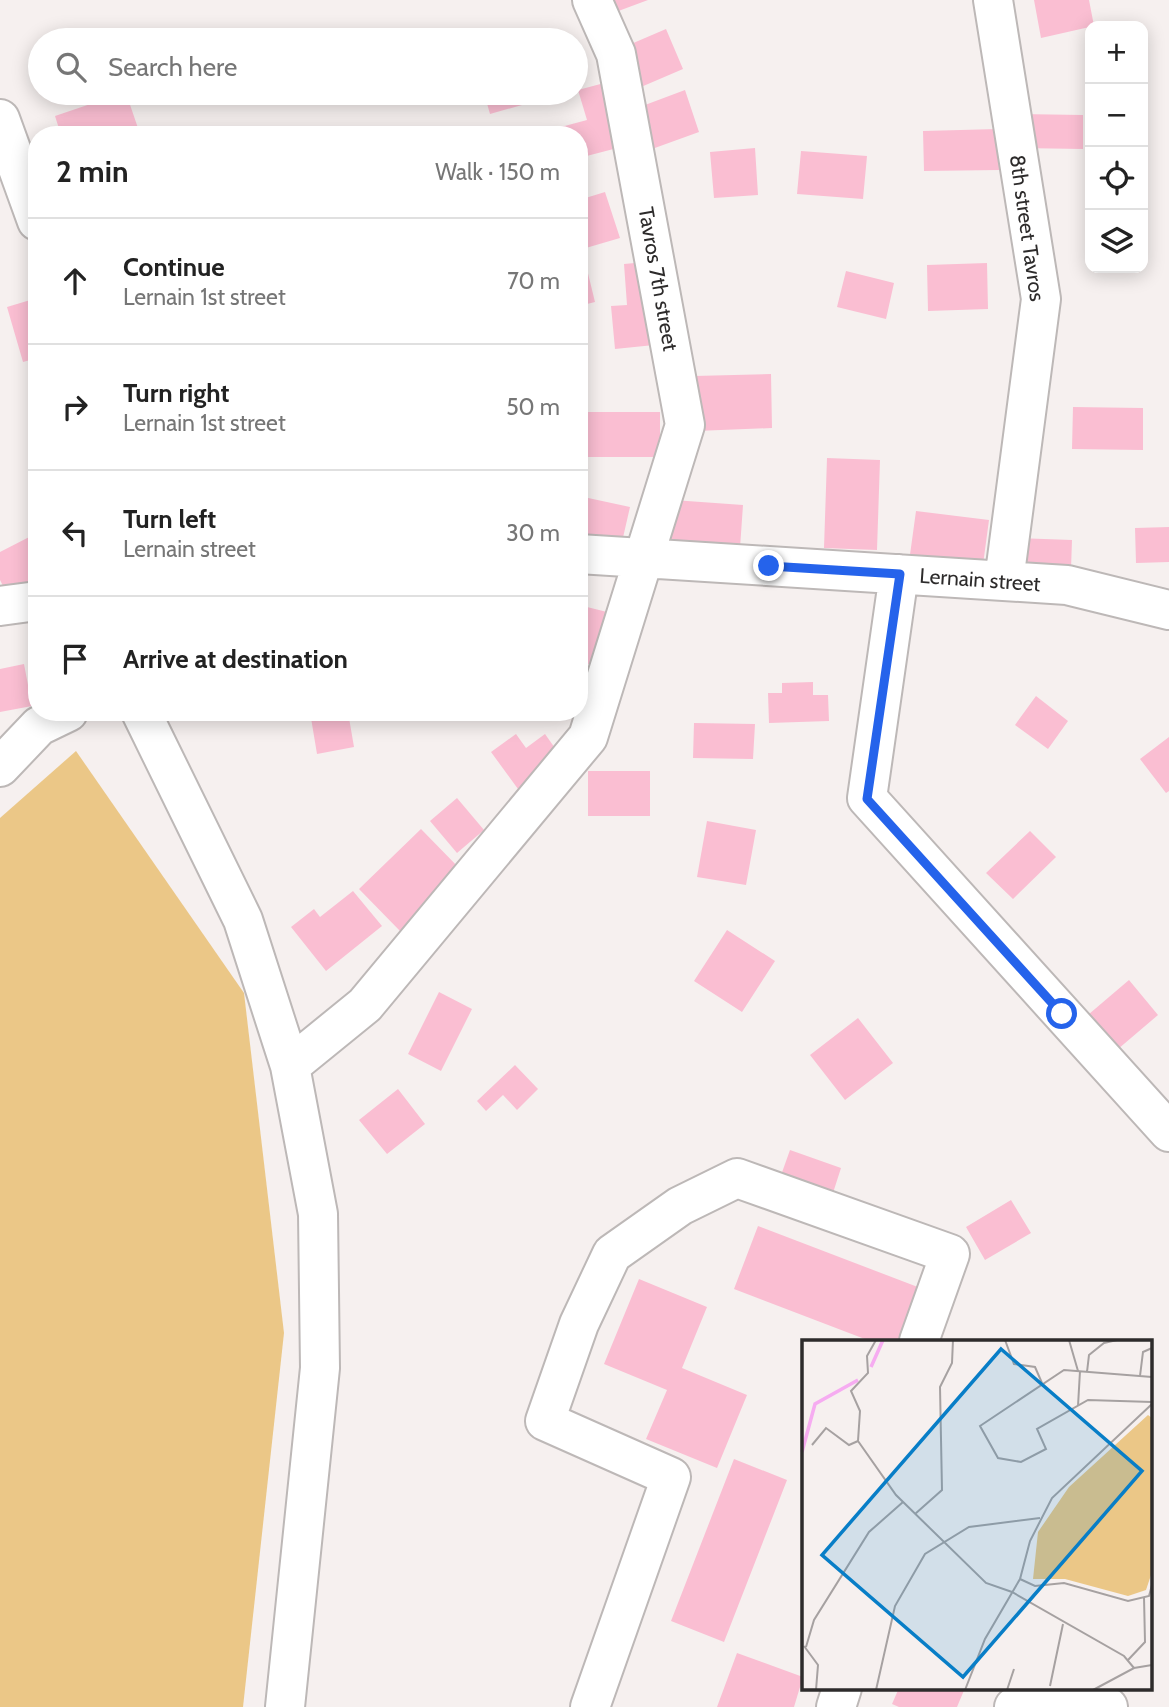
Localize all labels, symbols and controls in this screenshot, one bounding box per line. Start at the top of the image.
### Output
map controls [1085,21,1148,273]
button: + [1085,21,1148,84]
search box [28,28,588,105]
icon: search [52,48,90,86]
text: Search here [108,51,237,83]
button: − [1085,84,1148,147]
button: locate [1085,147,1148,210]
text: 2 min [56,153,128,190]
street label: 8th street Tavros [1005,153,1050,303]
text: Walk · 150 m [435,158,560,186]
street label: Tavros 7th street [634,205,683,353]
button: layers [1085,210,1148,273]
text: Continue [123,251,225,283]
icon: ahead [56,262,94,300]
text: 70 m [507,267,560,295]
text: Lernain 1st street [123,283,286,311]
text: Turn right [123,377,229,409]
icon: right [56,388,94,426]
text: 50 m [506,393,560,421]
text: Lernain 1st street [123,409,286,437]
text: Turn left [123,503,216,535]
icon: left [56,514,94,552]
text: 30 m [506,519,560,547]
text: Lernain street [123,535,256,563]
route end [753,550,784,581]
street label: Lernain street [919,563,1041,596]
icon: arrive [56,640,94,678]
text: Arrive at destination [123,643,348,675]
route start [1046,998,1077,1029]
inset map [802,1340,1152,1690]

